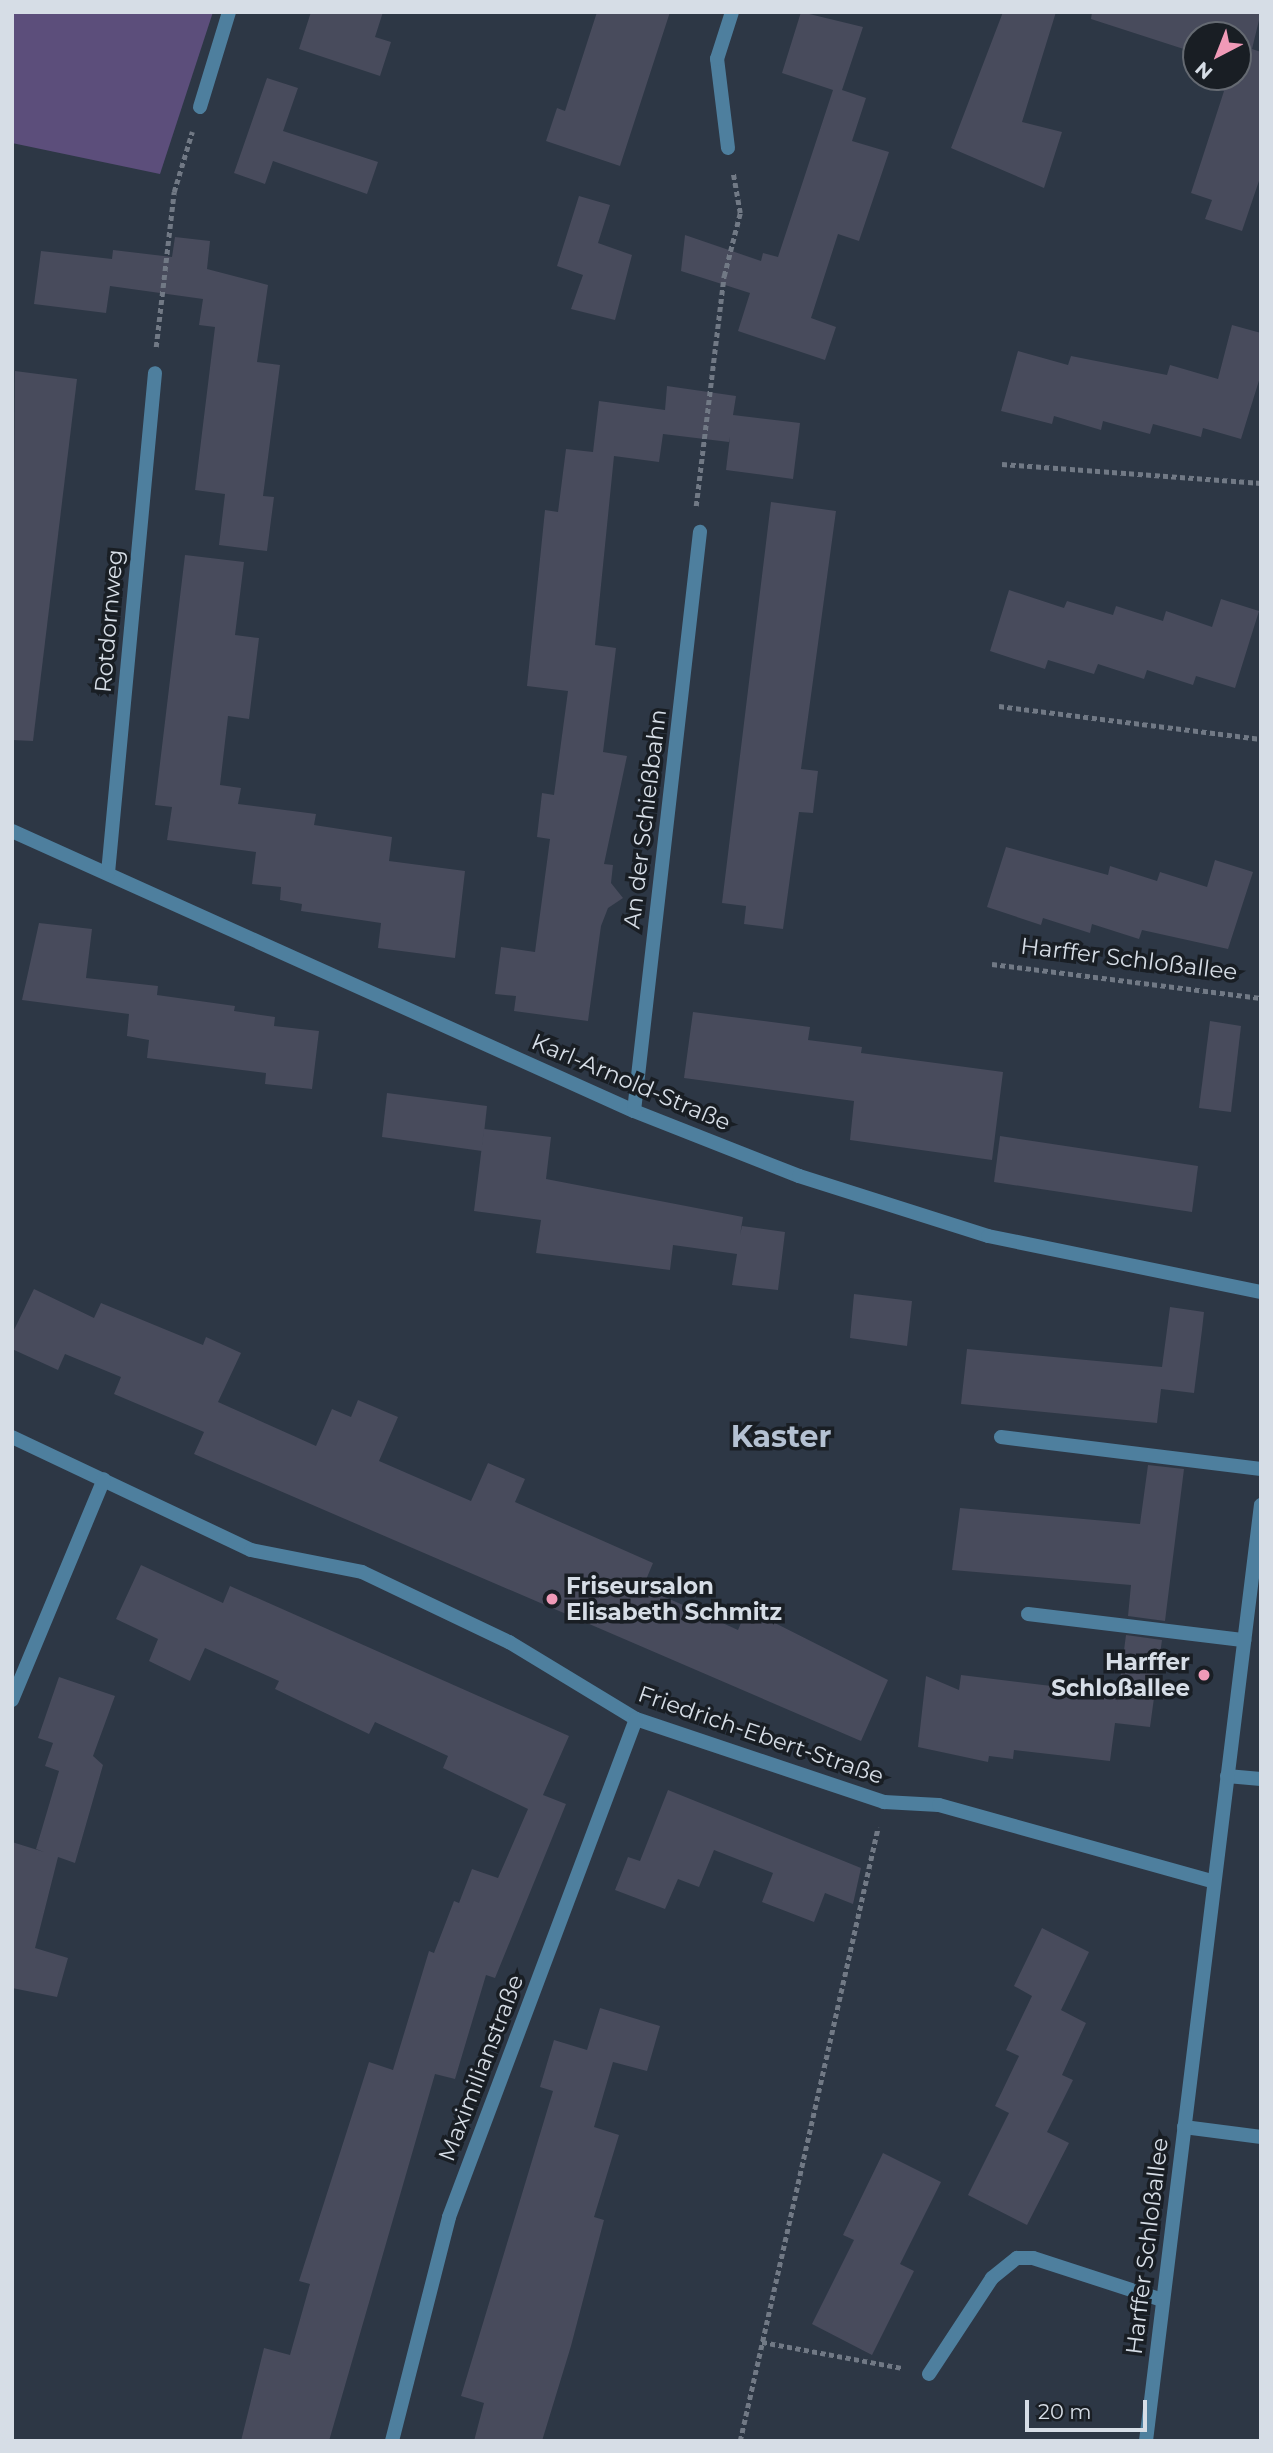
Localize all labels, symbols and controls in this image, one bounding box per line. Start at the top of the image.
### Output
north arrow [1182,21,1252,91]
text: N [1191,57,1217,84]
street label: Rotdornweg [89,548,129,694]
street label: An der Schießbahn [618,708,672,930]
street label: Harffer Schloßallee [1019,932,1239,986]
street label: Karl-Arnold-Straße [527,1028,735,1136]
district label: Kaster [731,1419,831,1455]
place label: Friseursalon Elisabeth Schmitz [566,1572,782,1626]
marker: Friseursalon Elisabeth Schmitz [544,1591,560,1607]
place label: Harffer Schloßallee [1051,1648,1190,1702]
marker: Harffer Schloßallee [1196,1667,1212,1683]
street label: Friedrich-Ebert-Straße [635,1680,887,1790]
street label: Maximilianstraße [433,1971,529,2165]
street label: Harffer Schloßallee [1120,2136,1174,2356]
scale bar [1028,2386,1150,2430]
text: 20 m [1038,2399,1092,2424]

